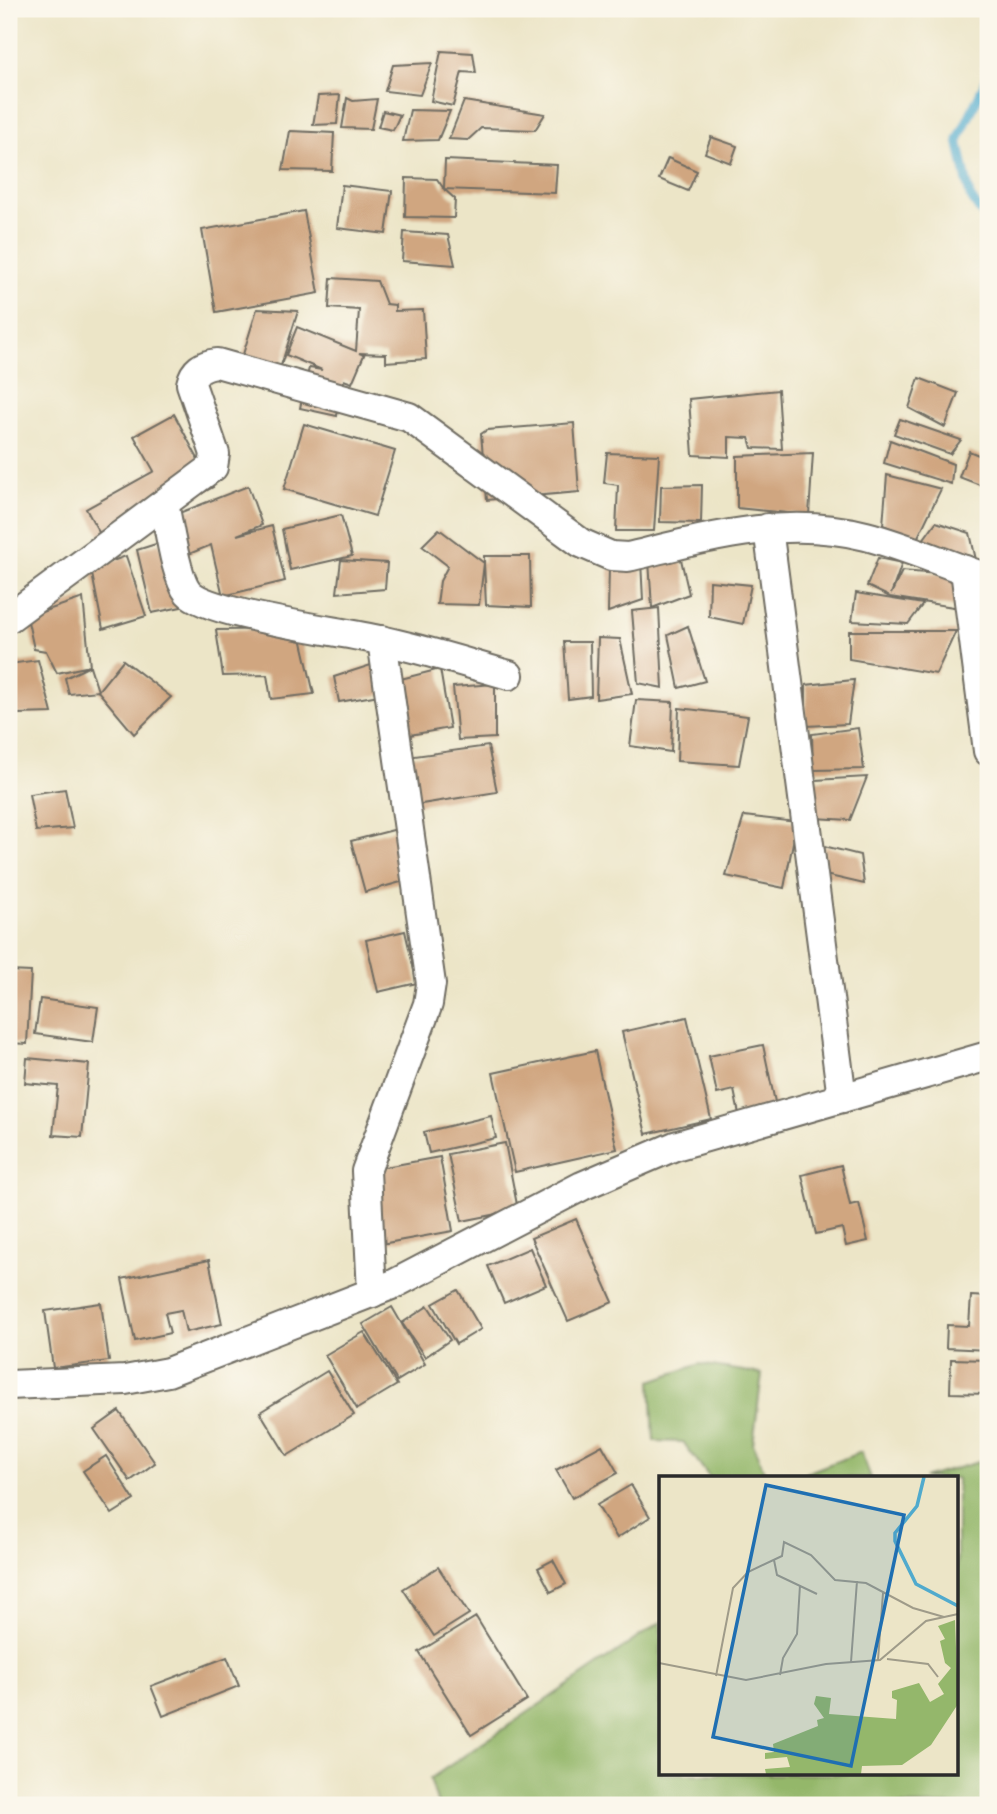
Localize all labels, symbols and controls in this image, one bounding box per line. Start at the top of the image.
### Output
inset map [659,1476,958,1776]

